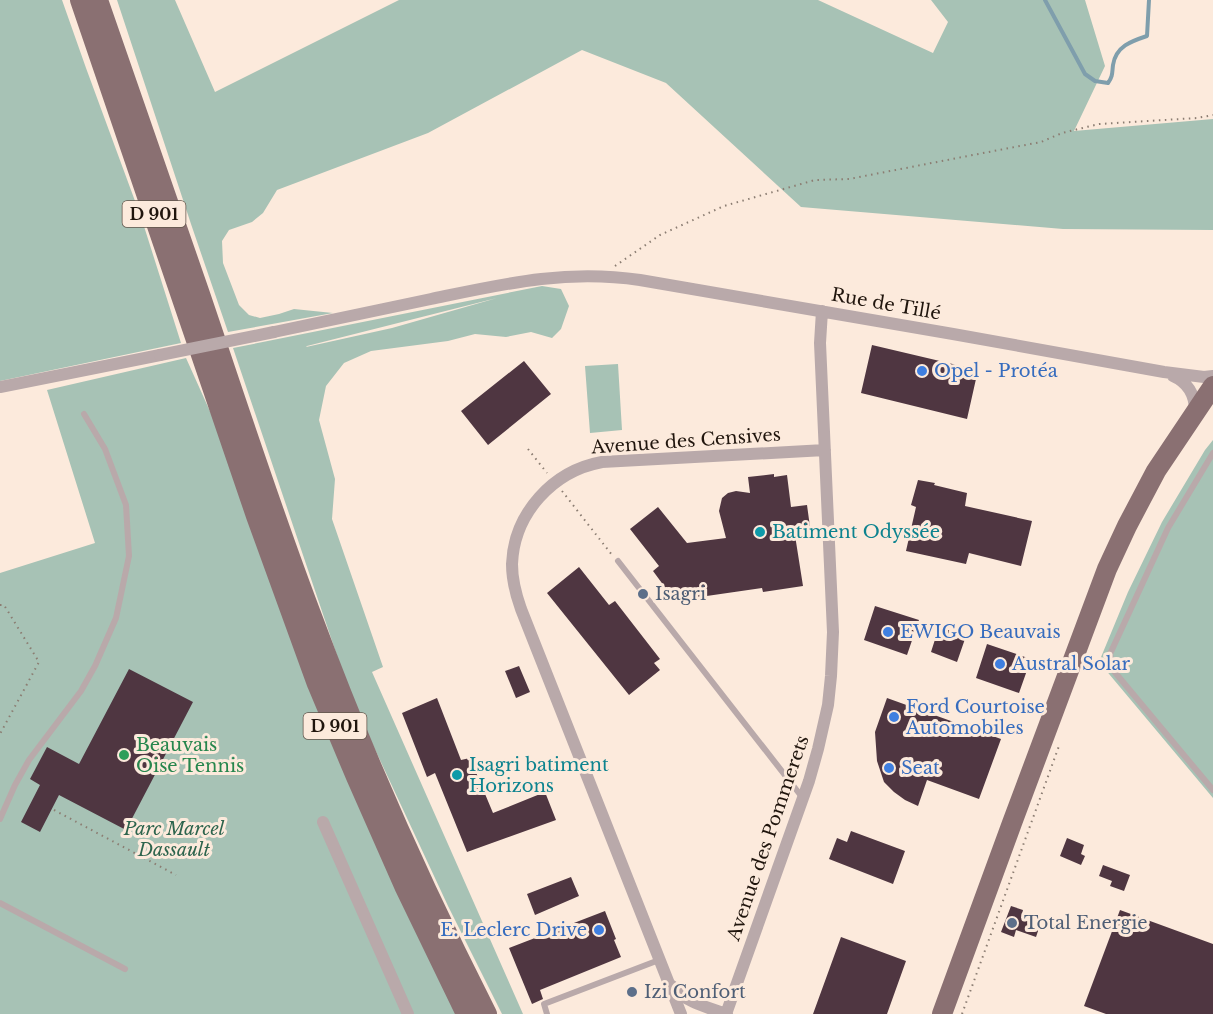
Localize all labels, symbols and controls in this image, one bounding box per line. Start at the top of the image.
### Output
road number: D 901 [122,201,186,227]
street label: Rue de Tillé [830,284,942,324]
place label: Opel - Protéa [934,360,1058,382]
marker: Opel - Protéa [915,364,929,378]
street label: Avenue des Censives [589,423,782,459]
place label: Batiment Odyssée [772,521,940,543]
marker: Batiment Odyssée [753,525,767,539]
place label: Isagri [655,583,706,605]
marker: Isagri [636,587,650,601]
place label: EWIGO Beauvais [900,621,1061,643]
marker: EWIGO Beauvais [881,625,895,639]
place label: Austral Solar [1011,653,1130,675]
marker: Austral Solar [993,657,1007,671]
place label: Ford Courtoise Automobiles [905,696,1045,739]
marker: Ford Courtoise Automobiles [887,710,901,724]
road number: D 901 [304,713,366,739]
street label: Avenue des Pommerets [722,732,814,945]
place label: Beauvais Oise Tennis [136,734,244,777]
marker: Beauvais Oise Tennis [117,748,131,762]
place label: Isagri batiment Horizons [469,754,609,797]
place label: Seat [901,757,940,779]
marker: Seat [882,761,896,775]
marker: Isagri batiment Horizons [450,768,464,782]
park label: Parc Marcel Dassault [123,818,225,861]
place label: Total Energie [1024,912,1148,934]
marker: Total Energie [1005,916,1019,930]
place label: E. Leclerc Drive [440,919,587,941]
marker: E. Leclerc Drive [592,923,606,937]
place label: Izi Confort [644,981,746,1003]
marker: Izi Confort [625,985,639,999]

